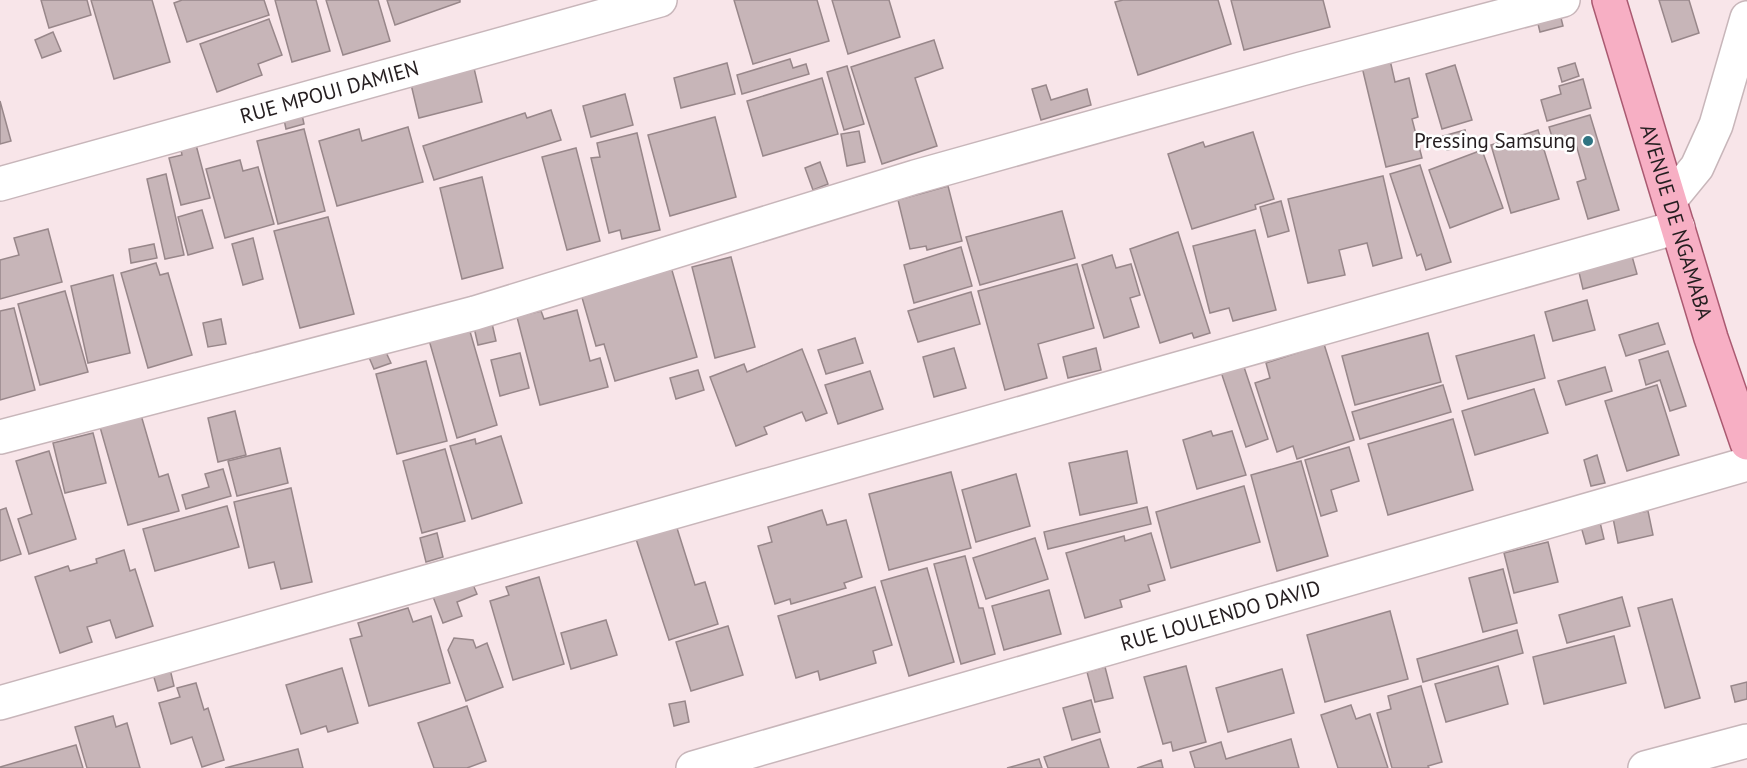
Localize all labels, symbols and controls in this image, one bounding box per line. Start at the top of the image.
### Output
street label: RUE MPOUI DAMIEN [237,54,422,129]
street label: AVENUE DE NGAMABA [1634,121,1719,324]
place label: Pressing Samsung [1414,127,1576,154]
marker: Pressing Samsung [1581,134,1595,148]
street label: RUE LOULENDO DAVID [1117,574,1324,657]

